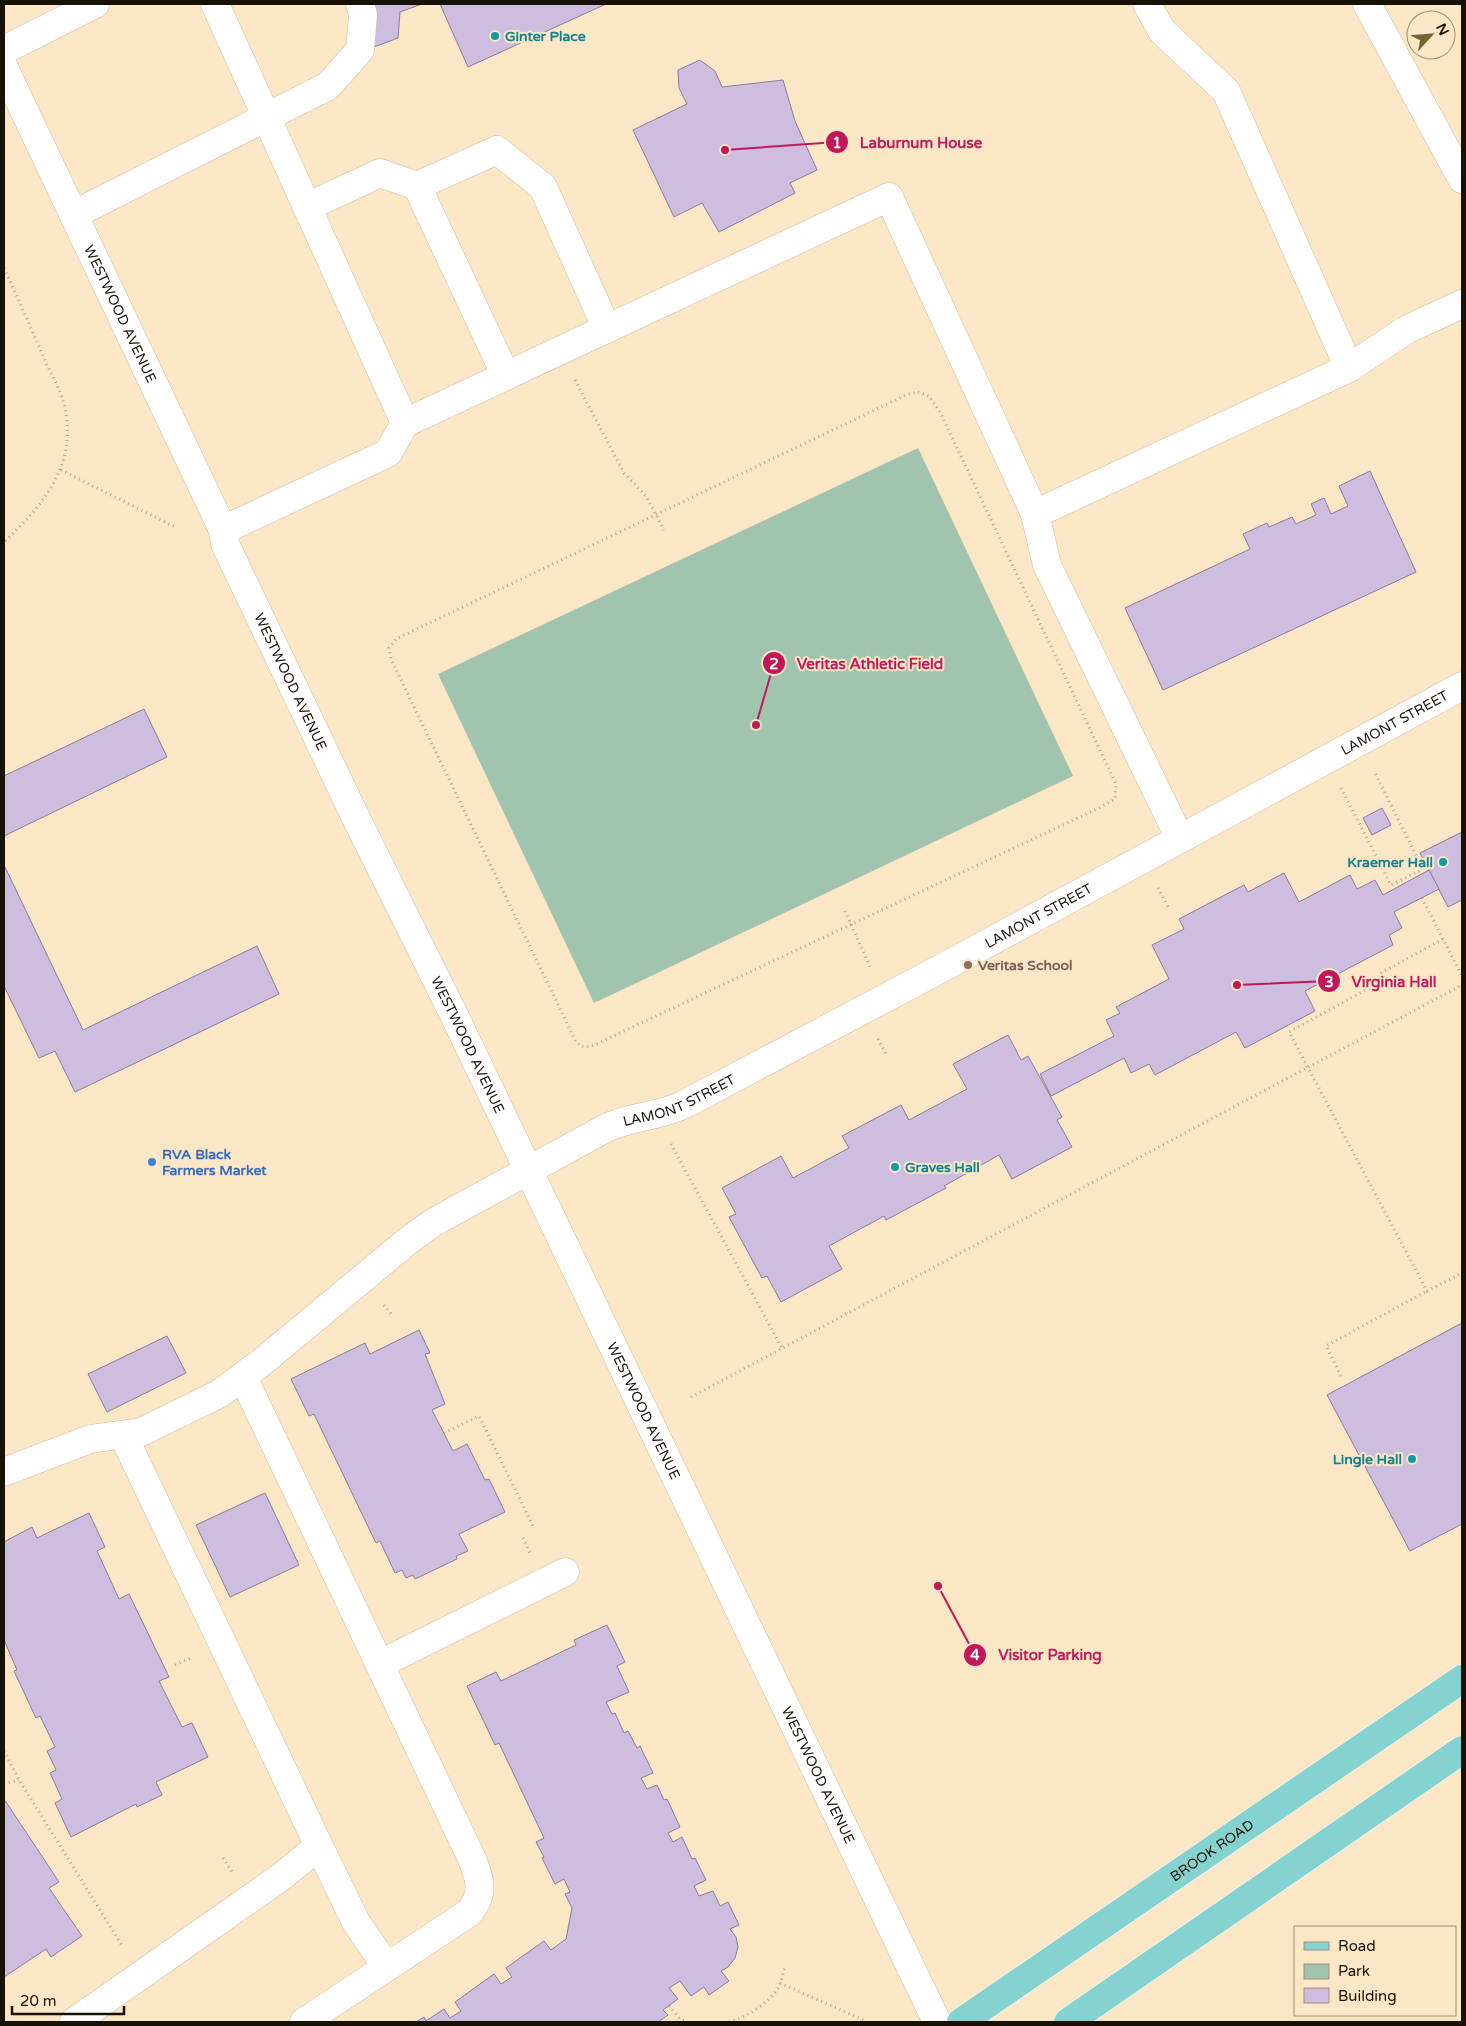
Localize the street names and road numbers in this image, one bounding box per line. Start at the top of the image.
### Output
street label: WESTWOOD AVENUE [80,243,160,386]
street label: WESTWOOD AVENUE [250,611,330,753]
street label: LAMONT STREET [1338,687,1452,759]
street label: LAMONT STREET [982,880,1096,952]
street label: WESTWOOD AVENUE [427,974,508,1116]
street label: LAMONT STREET [621,1071,738,1130]
street label: WESTWOOD AVENUE [603,1340,684,1482]
street label: WESTWOOD AVENUE [778,1704,858,1847]
street label: BROOK ROAD [1167,1816,1257,1885]

